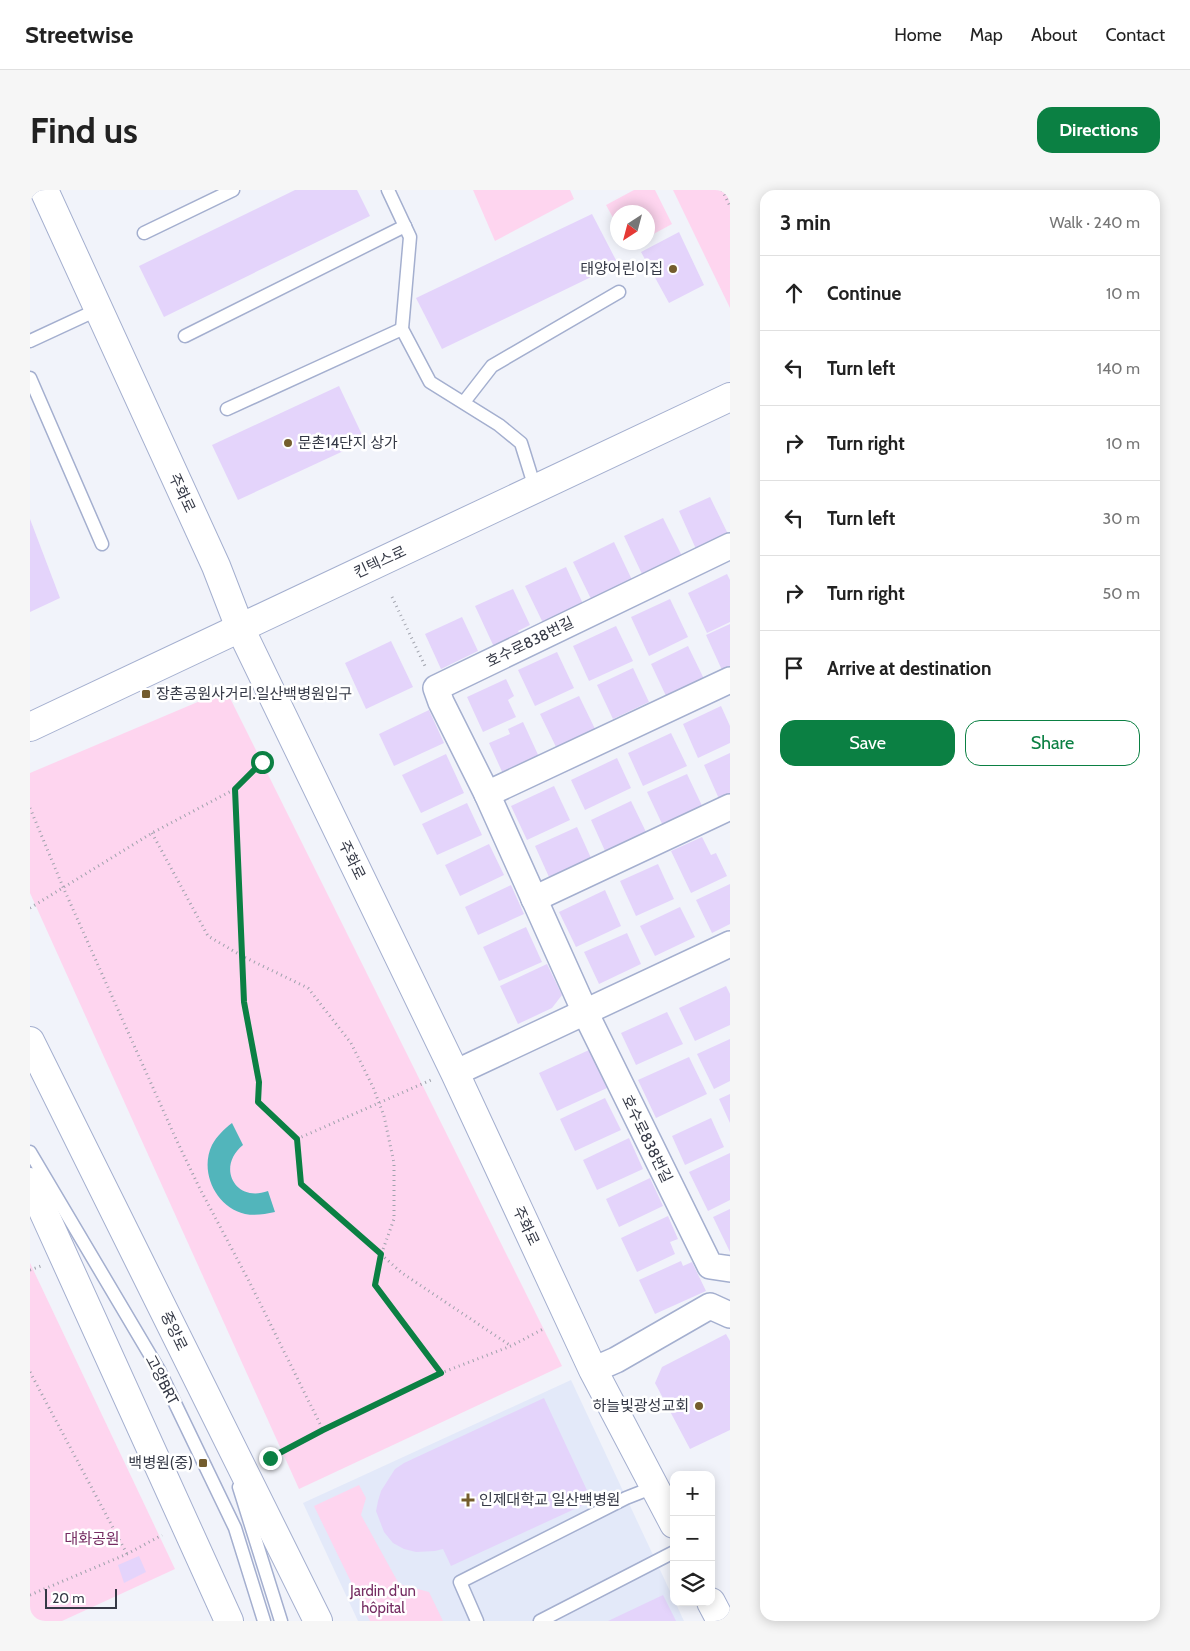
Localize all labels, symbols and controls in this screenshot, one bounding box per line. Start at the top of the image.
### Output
text: Streetwise [25,20,133,49]
text: Home [894,24,942,46]
text: Map [970,24,1003,46]
text: About [1031,24,1077,46]
text: Contact [1105,24,1165,46]
button: Directions [1037,107,1160,153]
text: Find us [30,109,138,152]
north arrow [610,205,655,250]
text: 3 min [780,210,831,235]
text: Walk · 240 m [1049,213,1140,232]
place label: 태양어린이집 [580,260,663,278]
marker: 태양어린이집 [667,263,679,275]
icon: ahead [780,279,808,307]
text: Continue [827,282,901,305]
text: 10 m [1106,284,1140,303]
icon: left [780,354,808,382]
text: Turn left [827,357,895,380]
text: 140 m [1097,359,1140,378]
icon: right [780,429,808,457]
text: Turn right [827,432,905,455]
place label: 문촌14단지 상가 [298,434,398,452]
text: 10 m [1106,434,1140,453]
marker: 문촌14단지 상가 [282,437,294,449]
street label: 주화로 [165,470,199,516]
icon: left [780,504,808,532]
text: Turn left [827,507,895,530]
text: 30 m [1103,509,1140,528]
street label: 킨텍스로 [351,542,409,582]
icon: right [780,579,808,607]
text: Turn right [827,582,905,605]
text: 50 m [1103,584,1140,603]
street label: 호수로838번길 [483,613,577,671]
icon: arrive [780,654,808,682]
text: Arrive at destination [827,657,991,680]
place label: 장촌공원사거리.일산백병원입구 [156,685,352,703]
marker: 장촌공원사거리.일산백병원입구 [140,688,152,700]
button: Save [780,720,955,766]
button: Share [965,720,1140,766]
route start [251,751,274,774]
street label: 주화로 [335,837,369,883]
street label: 호수로838번길 [618,1092,676,1186]
street label: 주화로 [509,1203,543,1249]
street label: 중앙로 [157,1308,191,1354]
street label: 고양BRT [142,1352,182,1408]
place label: 하늘빛광성교회 [592,1397,689,1415]
marker: 하늘빛광성교회 [693,1400,705,1412]
route end [259,1447,282,1470]
place label: 백병원(중) [128,1454,193,1472]
marker: 백병원(중) [197,1457,209,1469]
map controls [670,1471,715,1606]
button: + [670,1471,715,1516]
place label: 인제대학교 일산백병원 [479,1491,620,1509]
marker: 인제대학교 일산백병원 [461,1493,475,1507]
button: − [670,1516,715,1561]
park label: 대화공원 [64,1530,120,1548]
button: layers [670,1561,715,1606]
park label: Jardin d'un hôpital [349,1582,416,1617]
scale bar [45,1586,118,1609]
text: 20 m [52,1589,85,1607]

